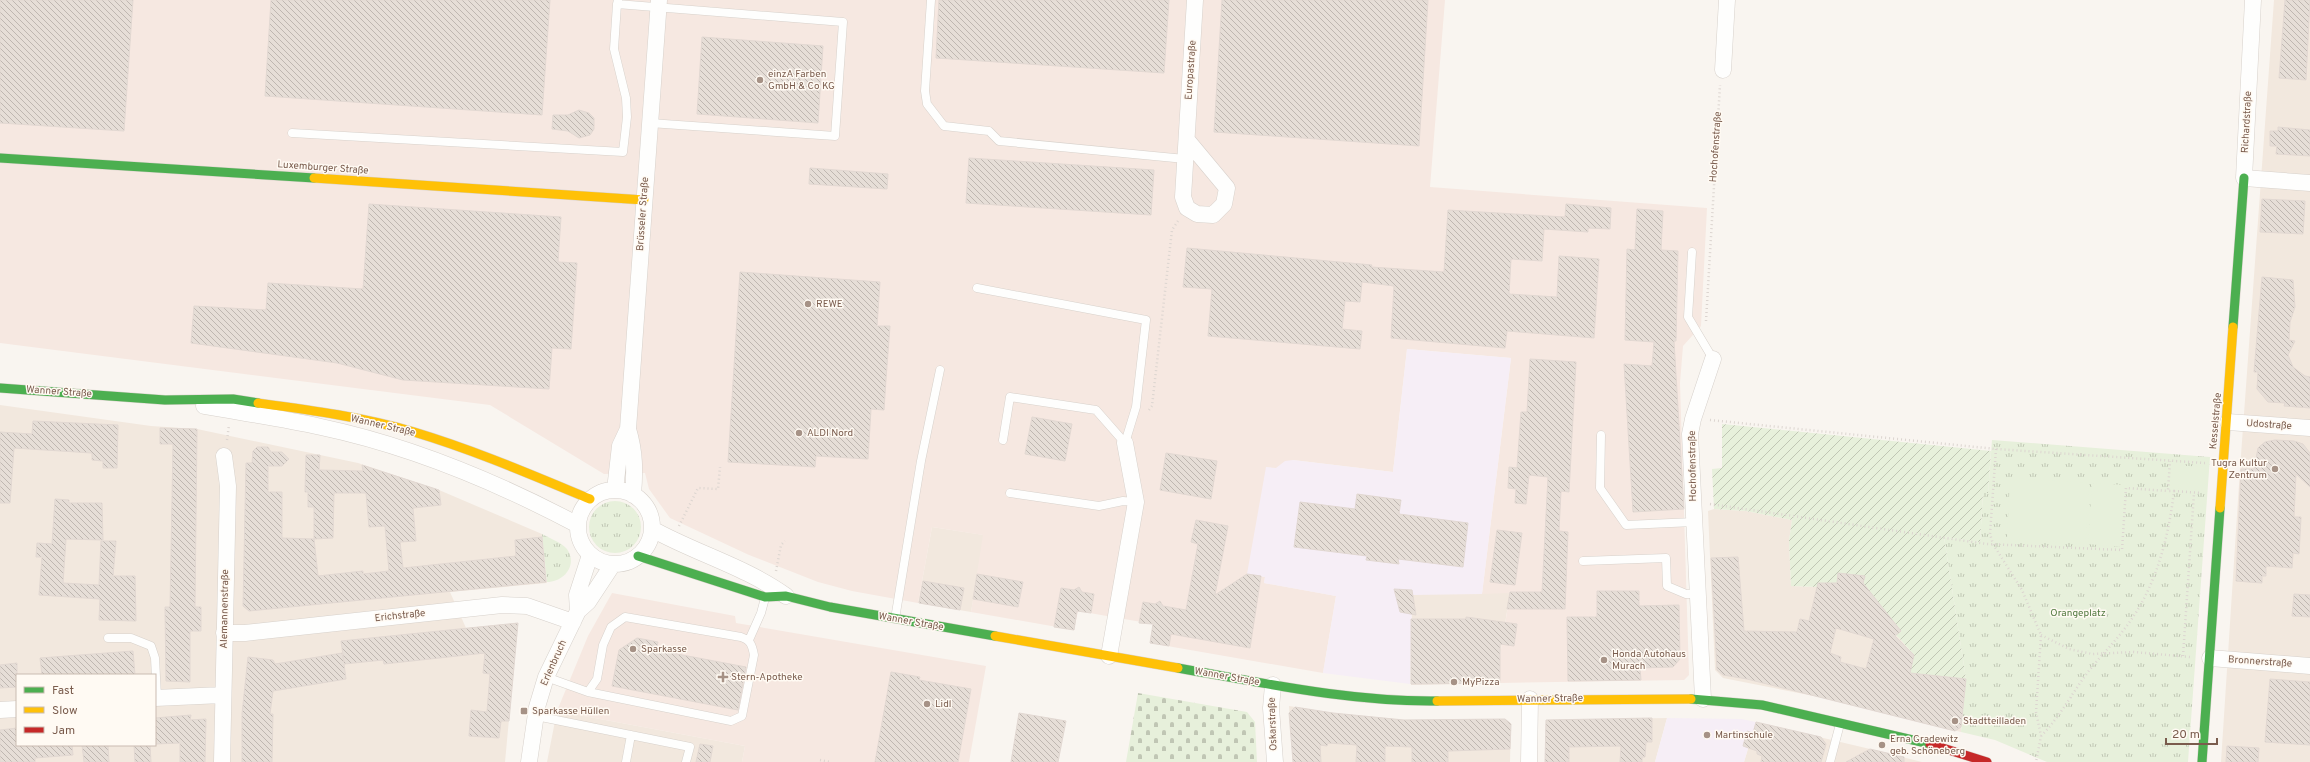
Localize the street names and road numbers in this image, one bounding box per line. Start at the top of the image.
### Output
street label: Europastraße [1182,40,1200,100]
street label: Richardstraße [2239,91,2255,153]
street label: Hochofenstraße [1707,111,1725,183]
street label: Luxemburger Straße [277,158,369,178]
street label: Brüsseler Straße [634,177,652,251]
street label: Wanner Straße [26,383,92,401]
street label: Kesselstraße [2207,392,2225,450]
street label: Wanner Straße [349,412,417,440]
street label: Udostraße [2246,417,2292,433]
street label: Hochofenstraße [1686,430,1700,502]
street label: Alemannenstraße [218,569,232,649]
street label: Erichstraße [374,607,426,625]
street label: Wanner Straße [877,610,945,634]
street label: Erlenbruch [538,638,570,688]
street label: Bronnerstraße [2227,653,2293,671]
street label: Wanner Straße [1193,665,1261,689]
street label: Wanner Straße [1517,692,1583,706]
street label: Oskarstraße [1266,697,1280,751]

